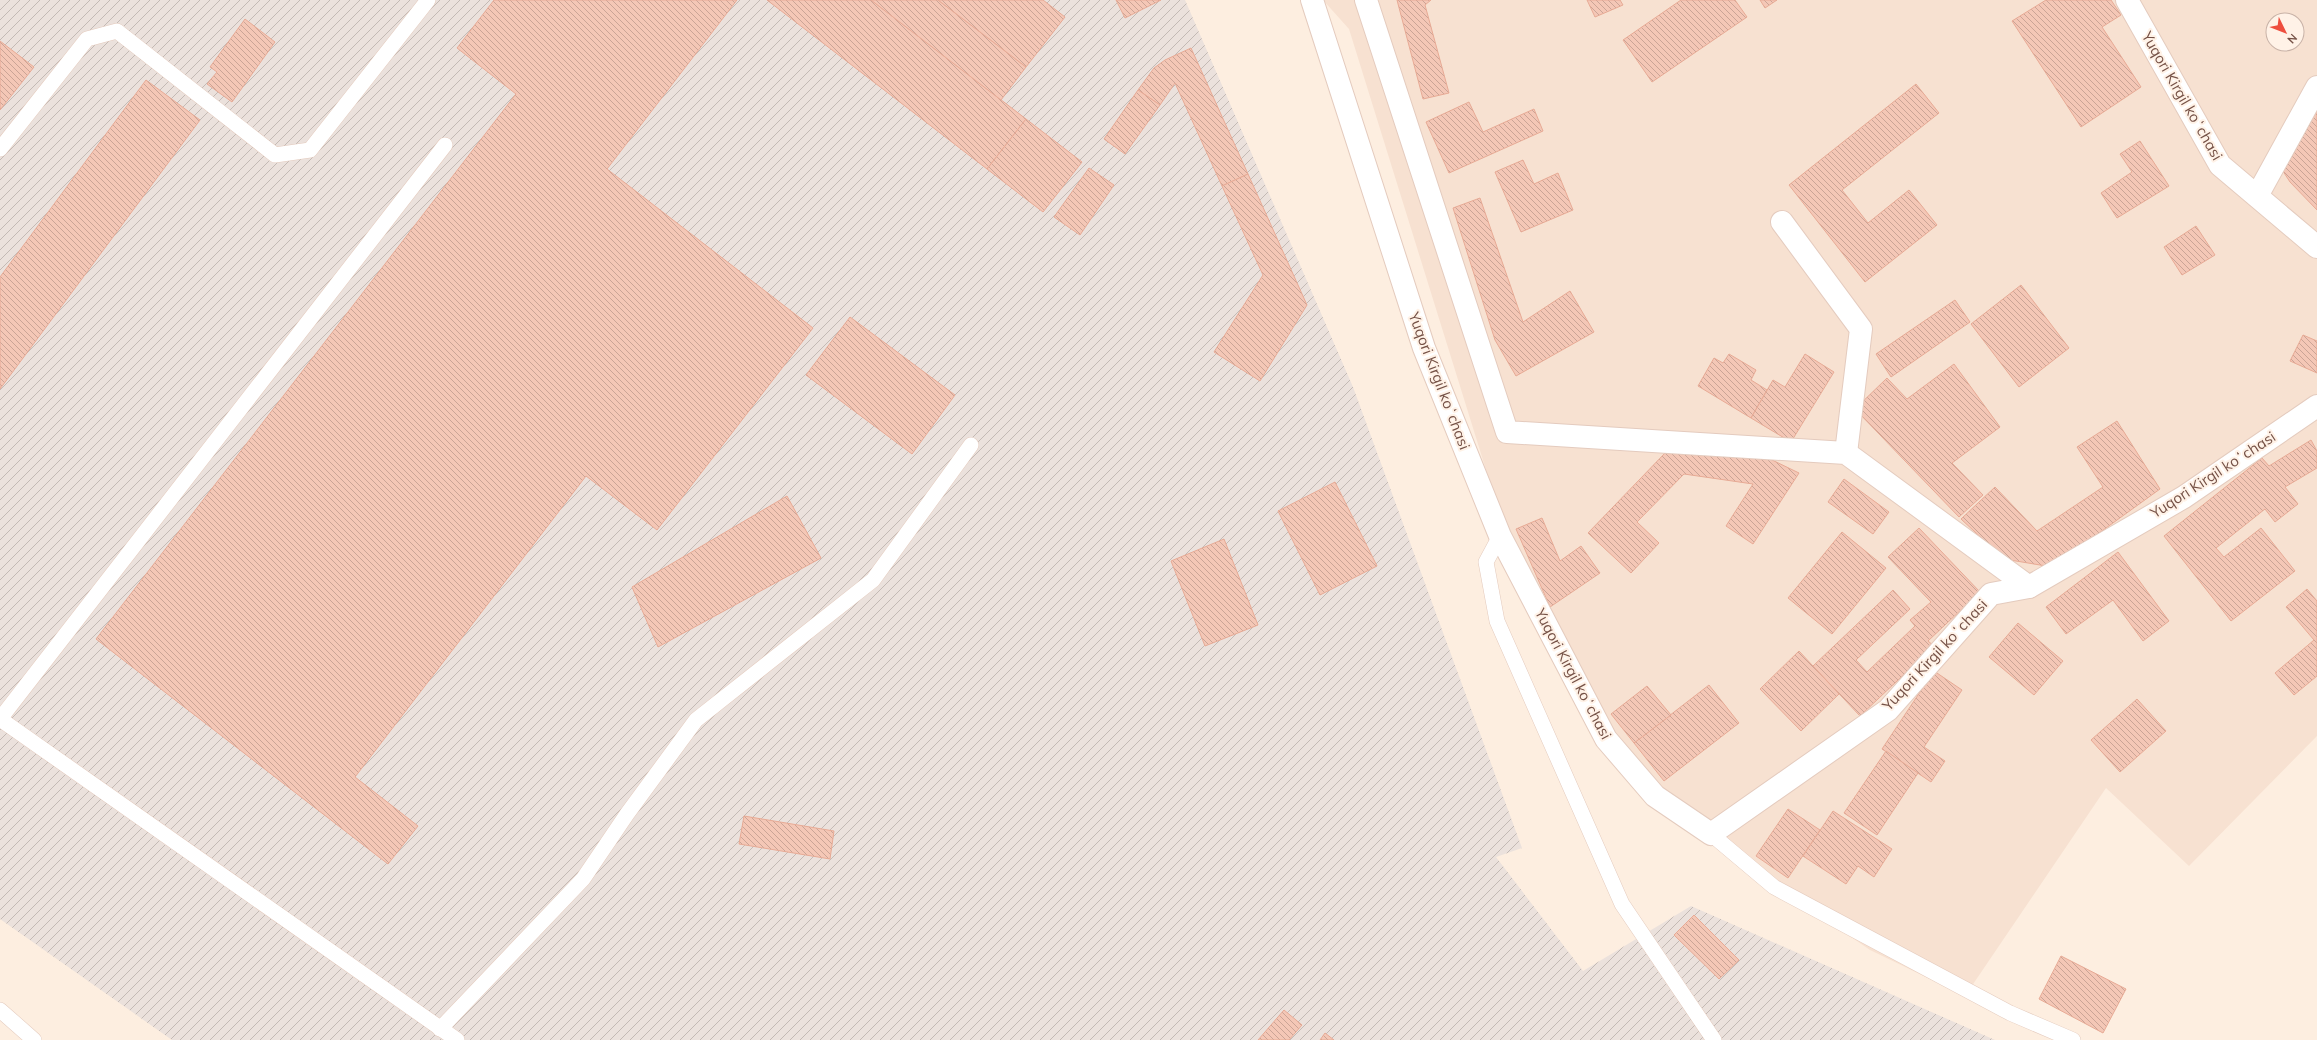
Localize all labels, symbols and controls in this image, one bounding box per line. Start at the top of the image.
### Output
north arrow [2265,12,2305,52]
street label: Yuqori Kirgil koʻchasi [2137,27,2227,164]
text: N [2284,31,2300,47]
street label: Yuqori Kirgil koʻchasi [1404,309,1474,452]
street label: Yuqori Kirgil koʻchasi [2146,427,2279,523]
street label: Yuqori Kirgil koʻchasi [1877,595,1991,715]
street label: Yuqori Kirgil koʻchasi [1530,604,1616,742]

